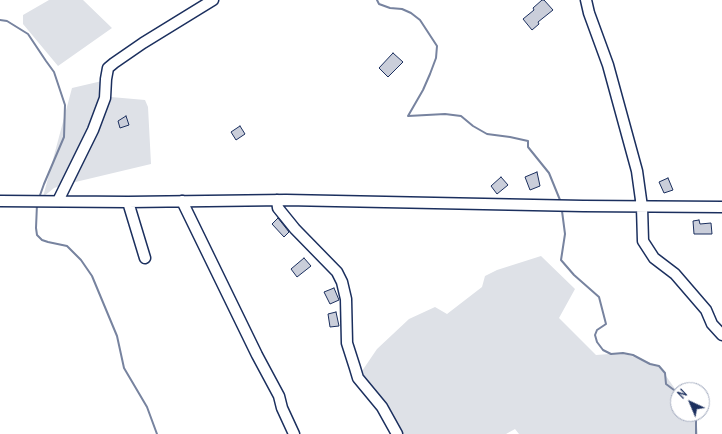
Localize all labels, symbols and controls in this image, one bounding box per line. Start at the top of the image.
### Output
north arrow [670,382,710,422]
text: N [675,386,690,402]

